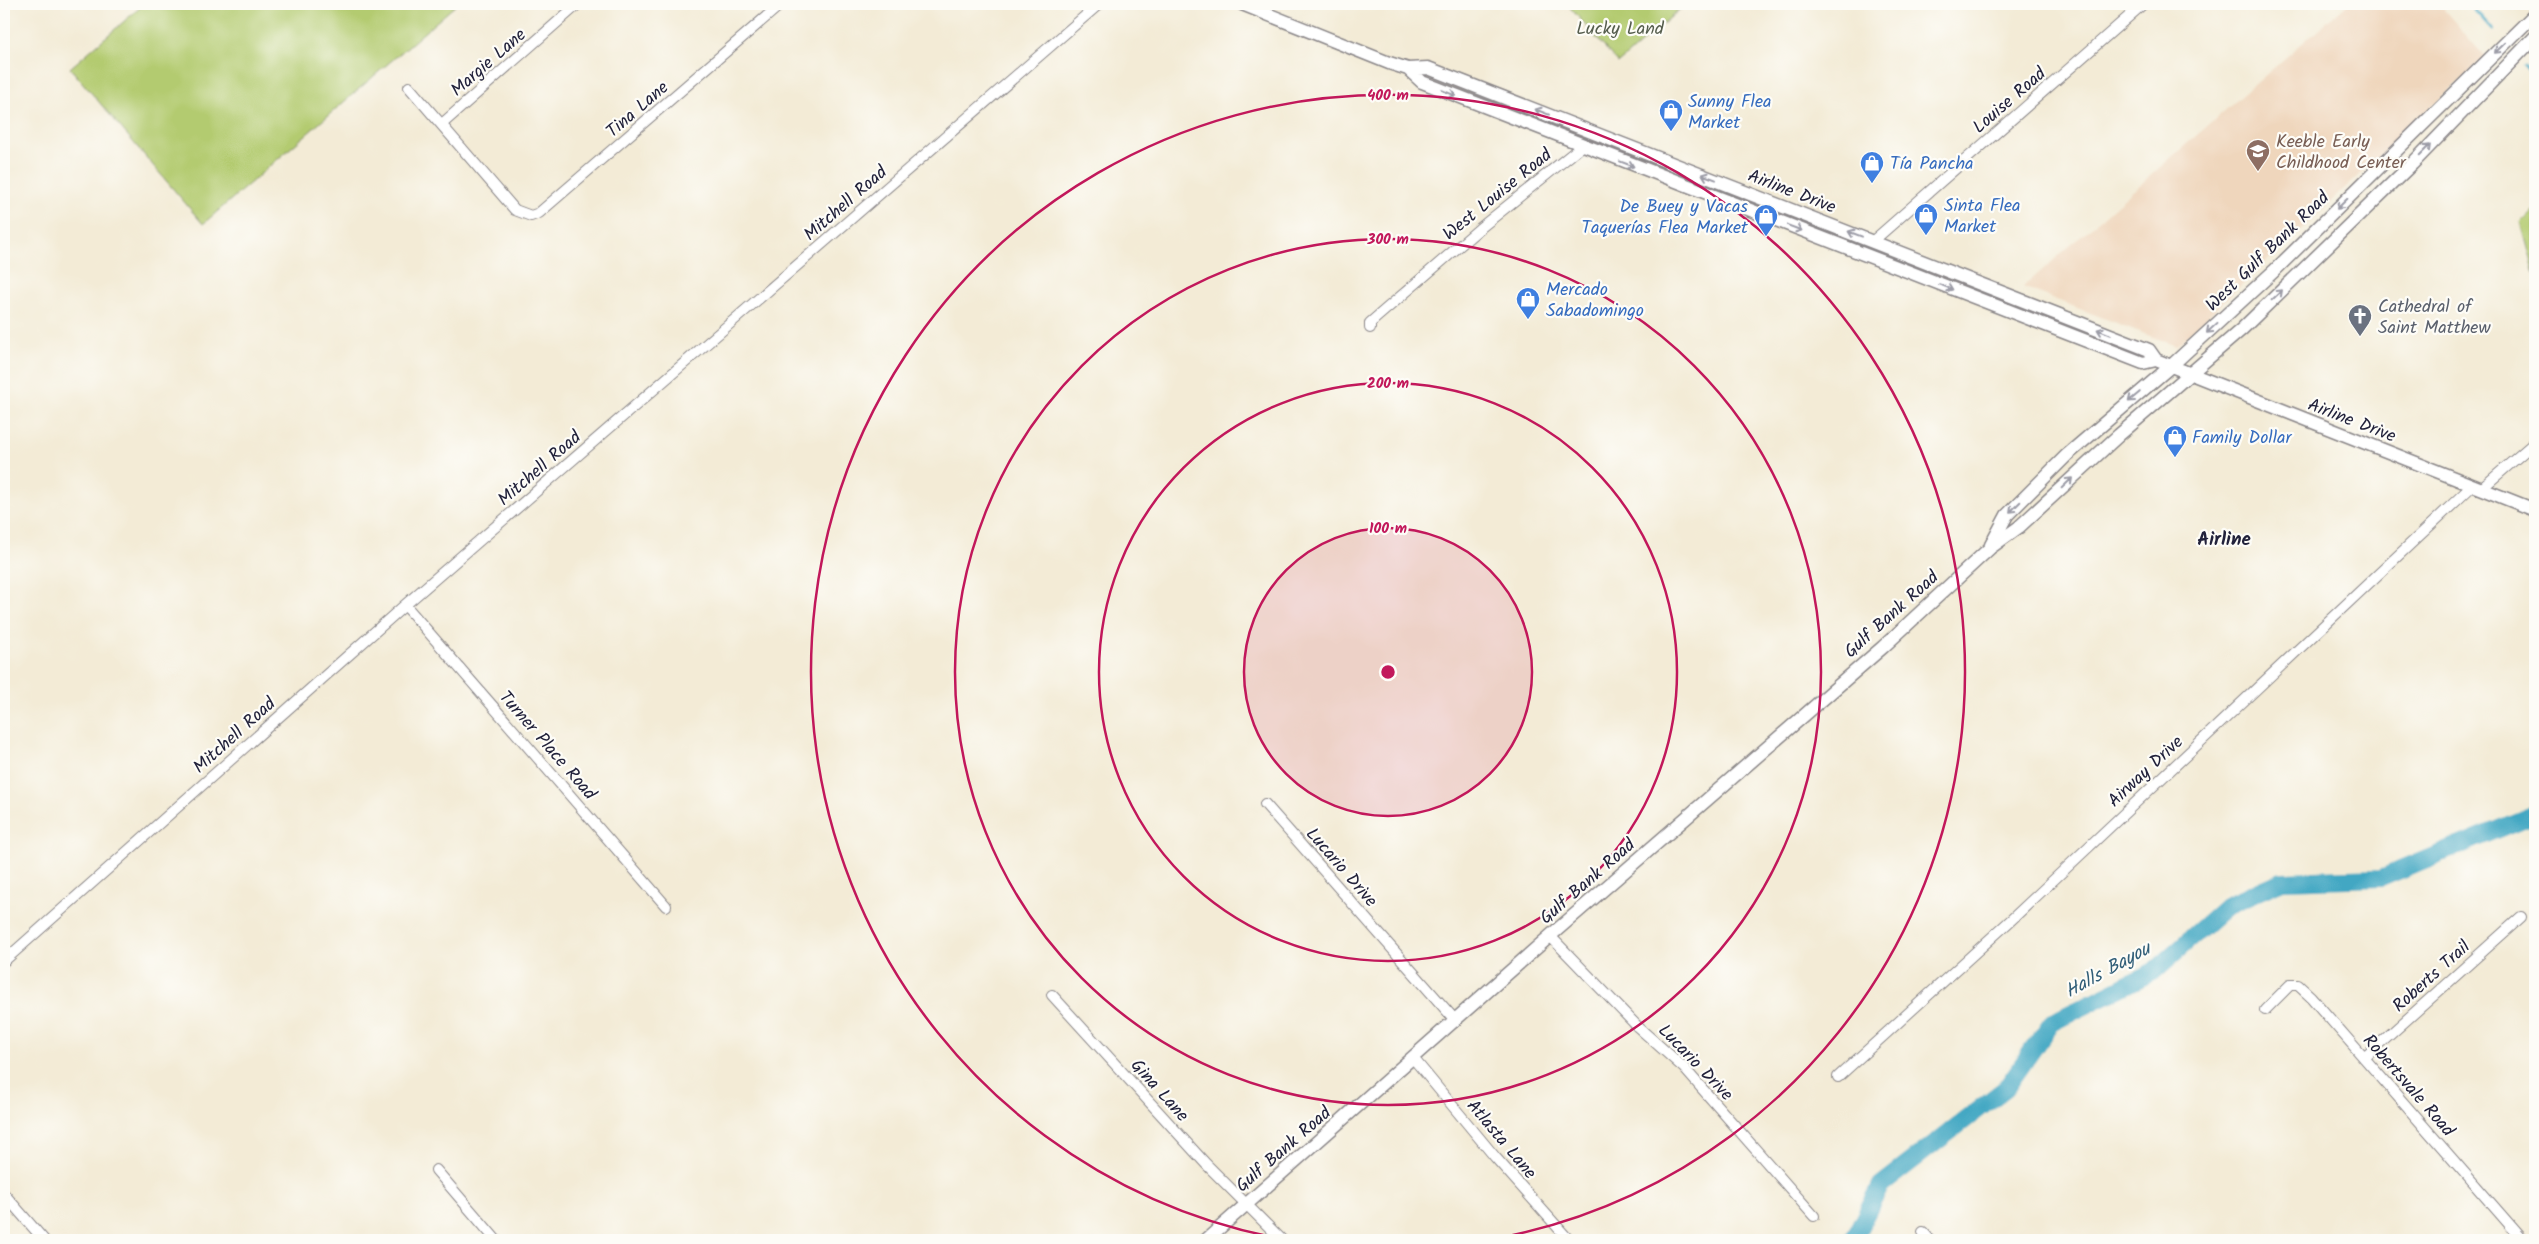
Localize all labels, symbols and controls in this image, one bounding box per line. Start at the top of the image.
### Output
park label: Lucky Land [1576,15,1665,44]
street label: Margie Lane [444,22,533,104]
one-way arrow [2494,41,2506,54]
street label: Louise Road [1967,60,2054,142]
street label: Tina Lane [600,75,676,146]
text: 400 m [1367,84,1409,108]
place label: Sunny Flea Market [1688,88,1771,138]
one-way arrow [1441,89,1456,98]
shop icon: Sunny Flea Market [1658,98,1684,132]
one-way arrow [1534,107,1550,116]
place label: Keeble Early Childhood Center [2276,128,2407,178]
school or university icon: Keeble Early Childhood Center [2245,138,2271,172]
street label: West Louise Road [1437,141,1560,249]
one-way arrow [2419,144,2431,156]
shop icon: Tía Pancha [1859,150,1885,184]
place label: Tía Pancha [1890,150,1973,179]
street label: Mitchell Road [797,159,895,249]
one-way arrow [1619,159,1634,169]
street label: Airline Drive [1743,162,1840,222]
one-way arrow [1702,172,1718,181]
street label: West Gulf Bank Road [2199,184,2338,319]
place label: Sinta Flea Market [1944,192,2020,242]
place label: De Buey y Vacas Taquerías Flea Market [1581,193,1749,243]
one-way arrow [2336,198,2348,211]
shop icon: Sinta Flea Market [1913,202,1939,236]
shop icon: De Buey y Vacas Taquerías Flea Market [1753,203,1779,237]
one-way arrow [1787,224,1802,233]
text: 300 m [1366,228,1409,252]
one-way arrow [1848,229,1863,238]
place label: Mercado Sabadomingo [1546,276,1644,326]
one-way arrow [1939,284,1954,293]
shop icon: Mercado Sabadomingo [1515,286,1541,320]
one-way arrow [2270,289,2283,301]
place label: Cathedral of Saint Matthew [2378,293,2491,343]
church icon: Cathedral of Saint Matthew [2347,303,2373,337]
one-way arrow [2206,322,2219,334]
one-way arrow [2097,327,2112,336]
text: 200 m [1367,372,1409,396]
street label: Airline Drive [2303,391,2400,451]
one-way arrow [2128,392,2141,403]
street label: Mitchell Road [491,424,589,514]
shop icon: Family Dollar [2162,424,2188,458]
place label: Family Dollar [2192,424,2293,453]
one-way arrow [2061,477,2073,489]
one-way arrow [2009,501,2021,514]
text: 100 m [1369,517,1407,541]
district label: Airline [2197,525,2251,555]
street label: Gulf Bank Road [1838,564,1947,666]
centre of rings [1379,663,1397,681]
street label: Turner Place Road [491,685,603,808]
street label: Mitchell Road [187,690,284,781]
street label: Airway Drive [2101,729,2191,815]
street label: Lucario Drive [1298,821,1384,915]
street label: Gulf Bank Road [1533,831,1643,932]
water label: Halls Bayou [2059,934,2158,1007]
street label: Roberts Trail [2386,934,2478,1020]
street label: Lucario Drive [1650,1018,1739,1108]
street label: Robertsvale Road [2355,1028,2462,1145]
street label: Gina Lane [1123,1053,1195,1129]
street label: Atlasta Lane [1459,1093,1543,1186]
street label: Gulf Bank Road [1229,1099,1339,1200]

